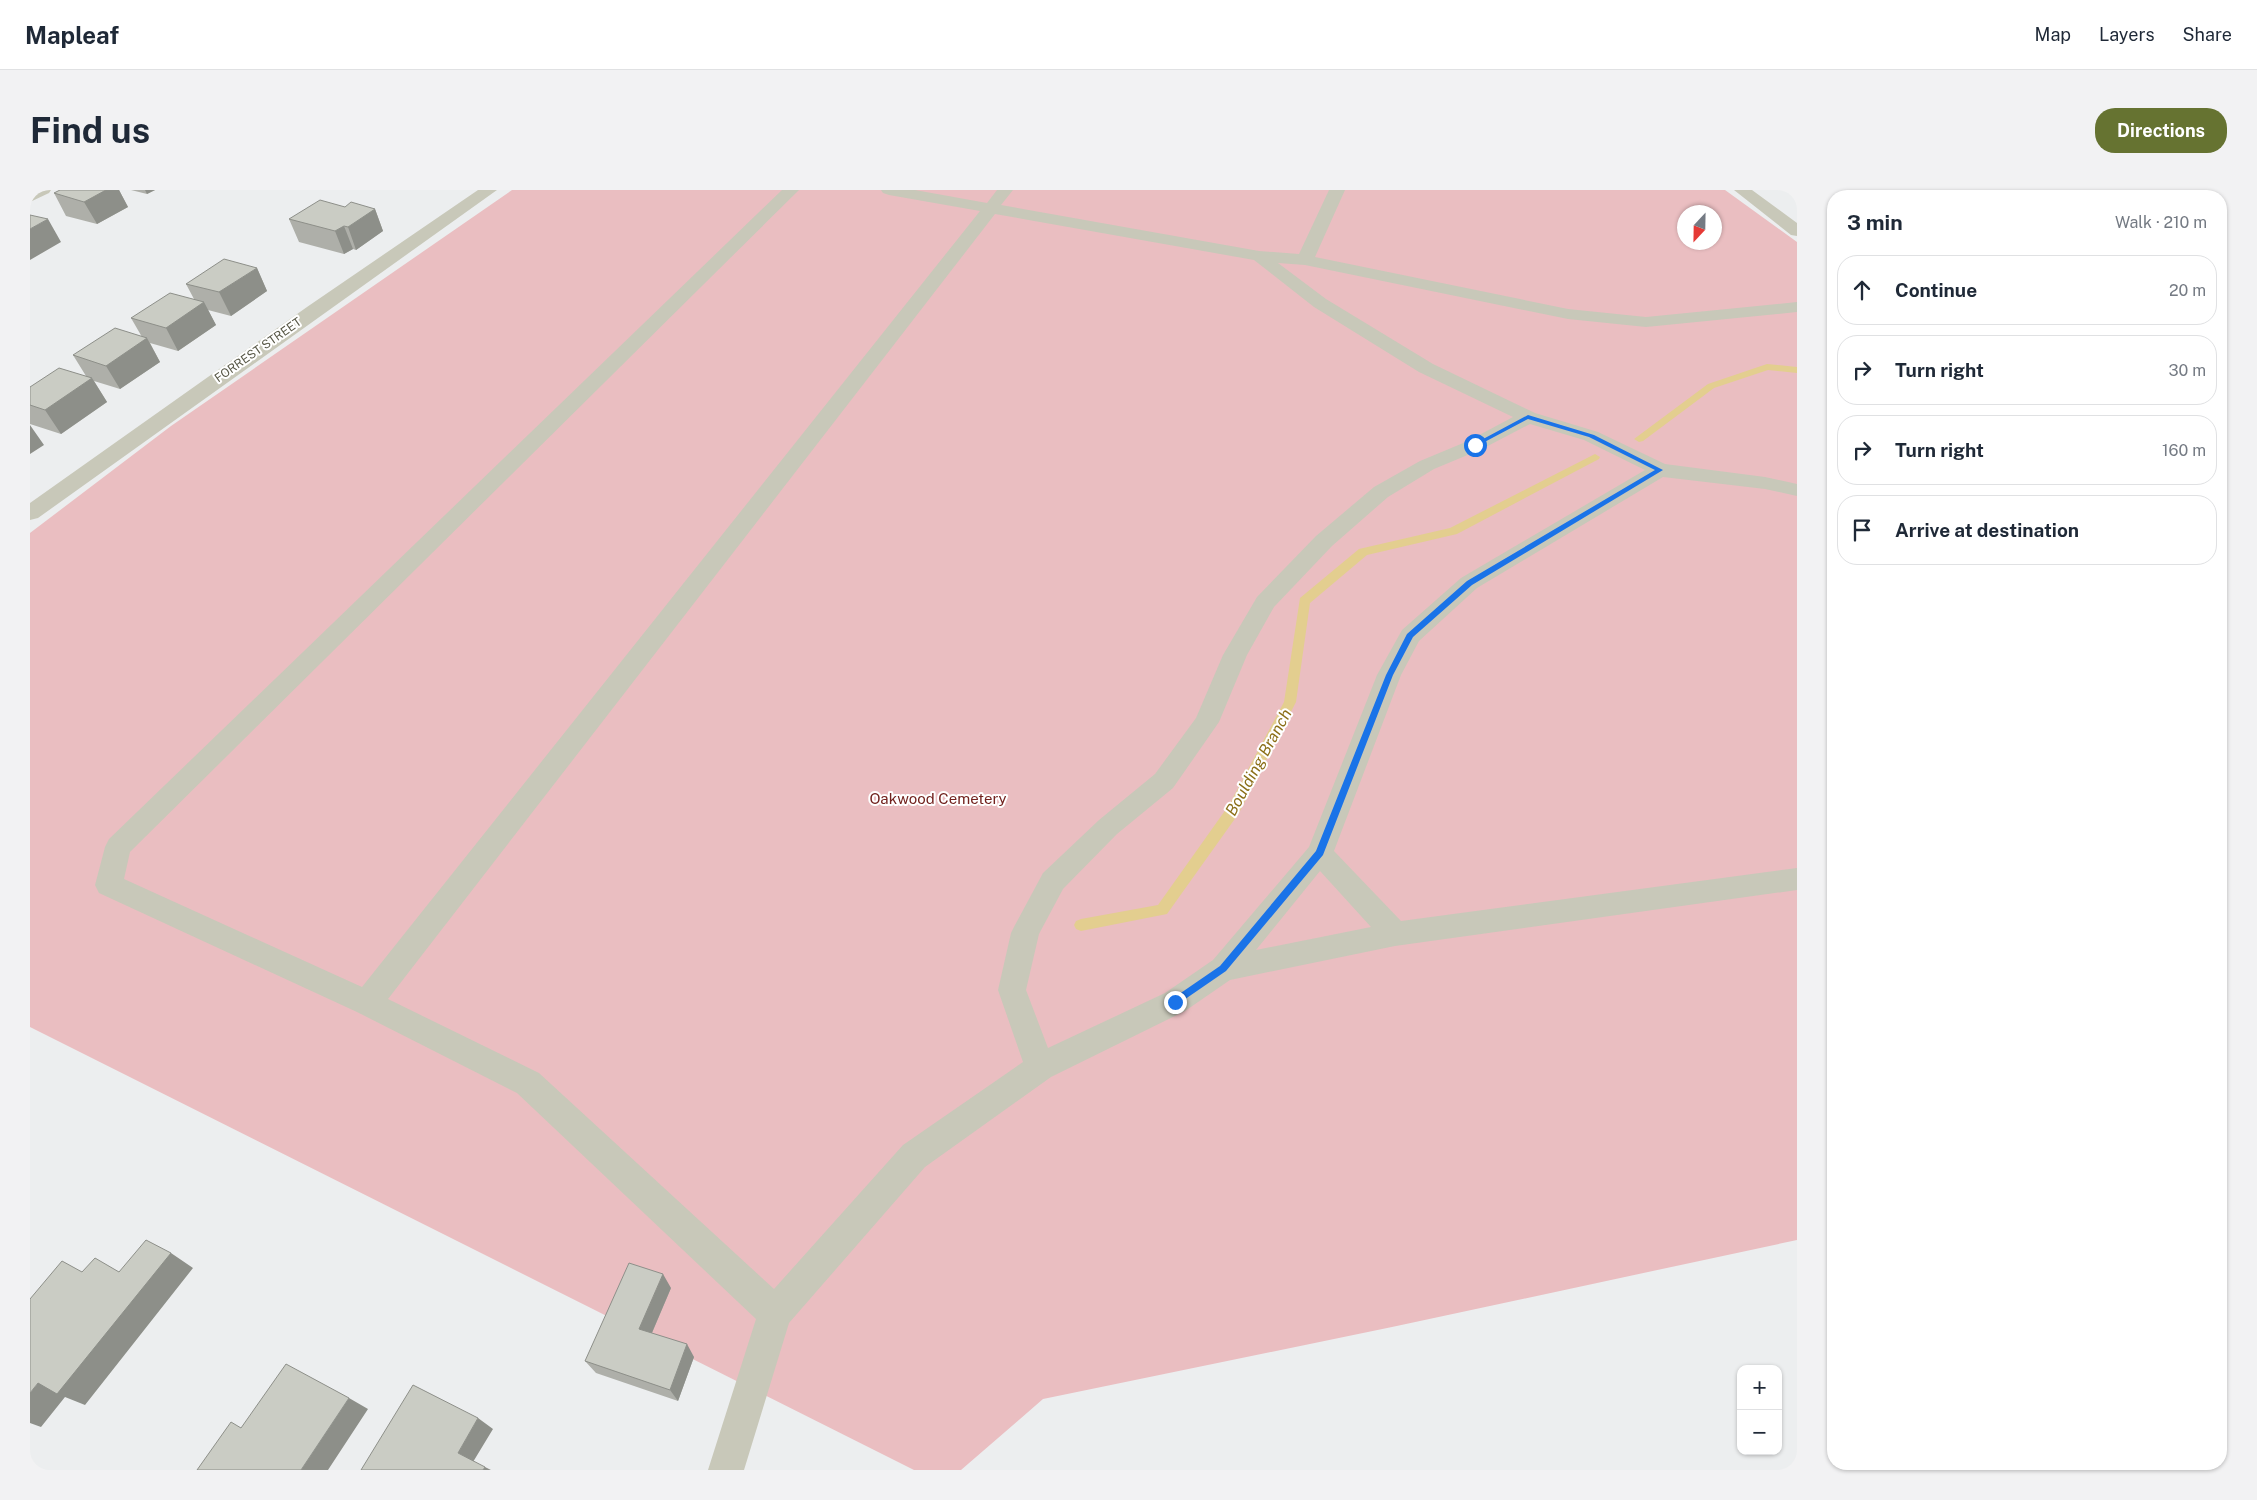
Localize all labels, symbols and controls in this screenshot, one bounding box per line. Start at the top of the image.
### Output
text: Mapleaf [25,21,119,49]
text: Map [2035,24,2071,45]
text: Layers [2099,24,2155,45]
text: Share [2183,24,2232,45]
button: Directions [2095,108,2227,153]
text: Find us [30,110,150,151]
north arrow [1677,205,1722,250]
text: 3 min [1847,210,1903,235]
text: Walk · 210 m [2115,213,2207,232]
icon: ahead [1848,276,1876,304]
text: Continue [1895,279,1977,301]
text: 20 m [2169,281,2206,300]
street label: FORREST STREET [212,315,304,385]
icon: right [1848,356,1876,384]
text: Turn right [1895,359,1984,381]
text: 30 m [2169,361,2206,380]
route start [1464,434,1487,457]
icon: right [1848,436,1876,464]
text: Turn right [1895,439,1984,461]
text: 160 m [2162,441,2206,460]
icon: arrive [1848,516,1876,544]
text: Arrive at destination [1895,519,2079,541]
water label: Boulding Branch [1221,706,1296,819]
park label: Oakwood Cemetery [869,790,1007,807]
route end [1164,991,1187,1014]
map controls [1737,1365,1782,1455]
button: + [1737,1365,1782,1410]
button: − [1737,1410,1782,1455]

